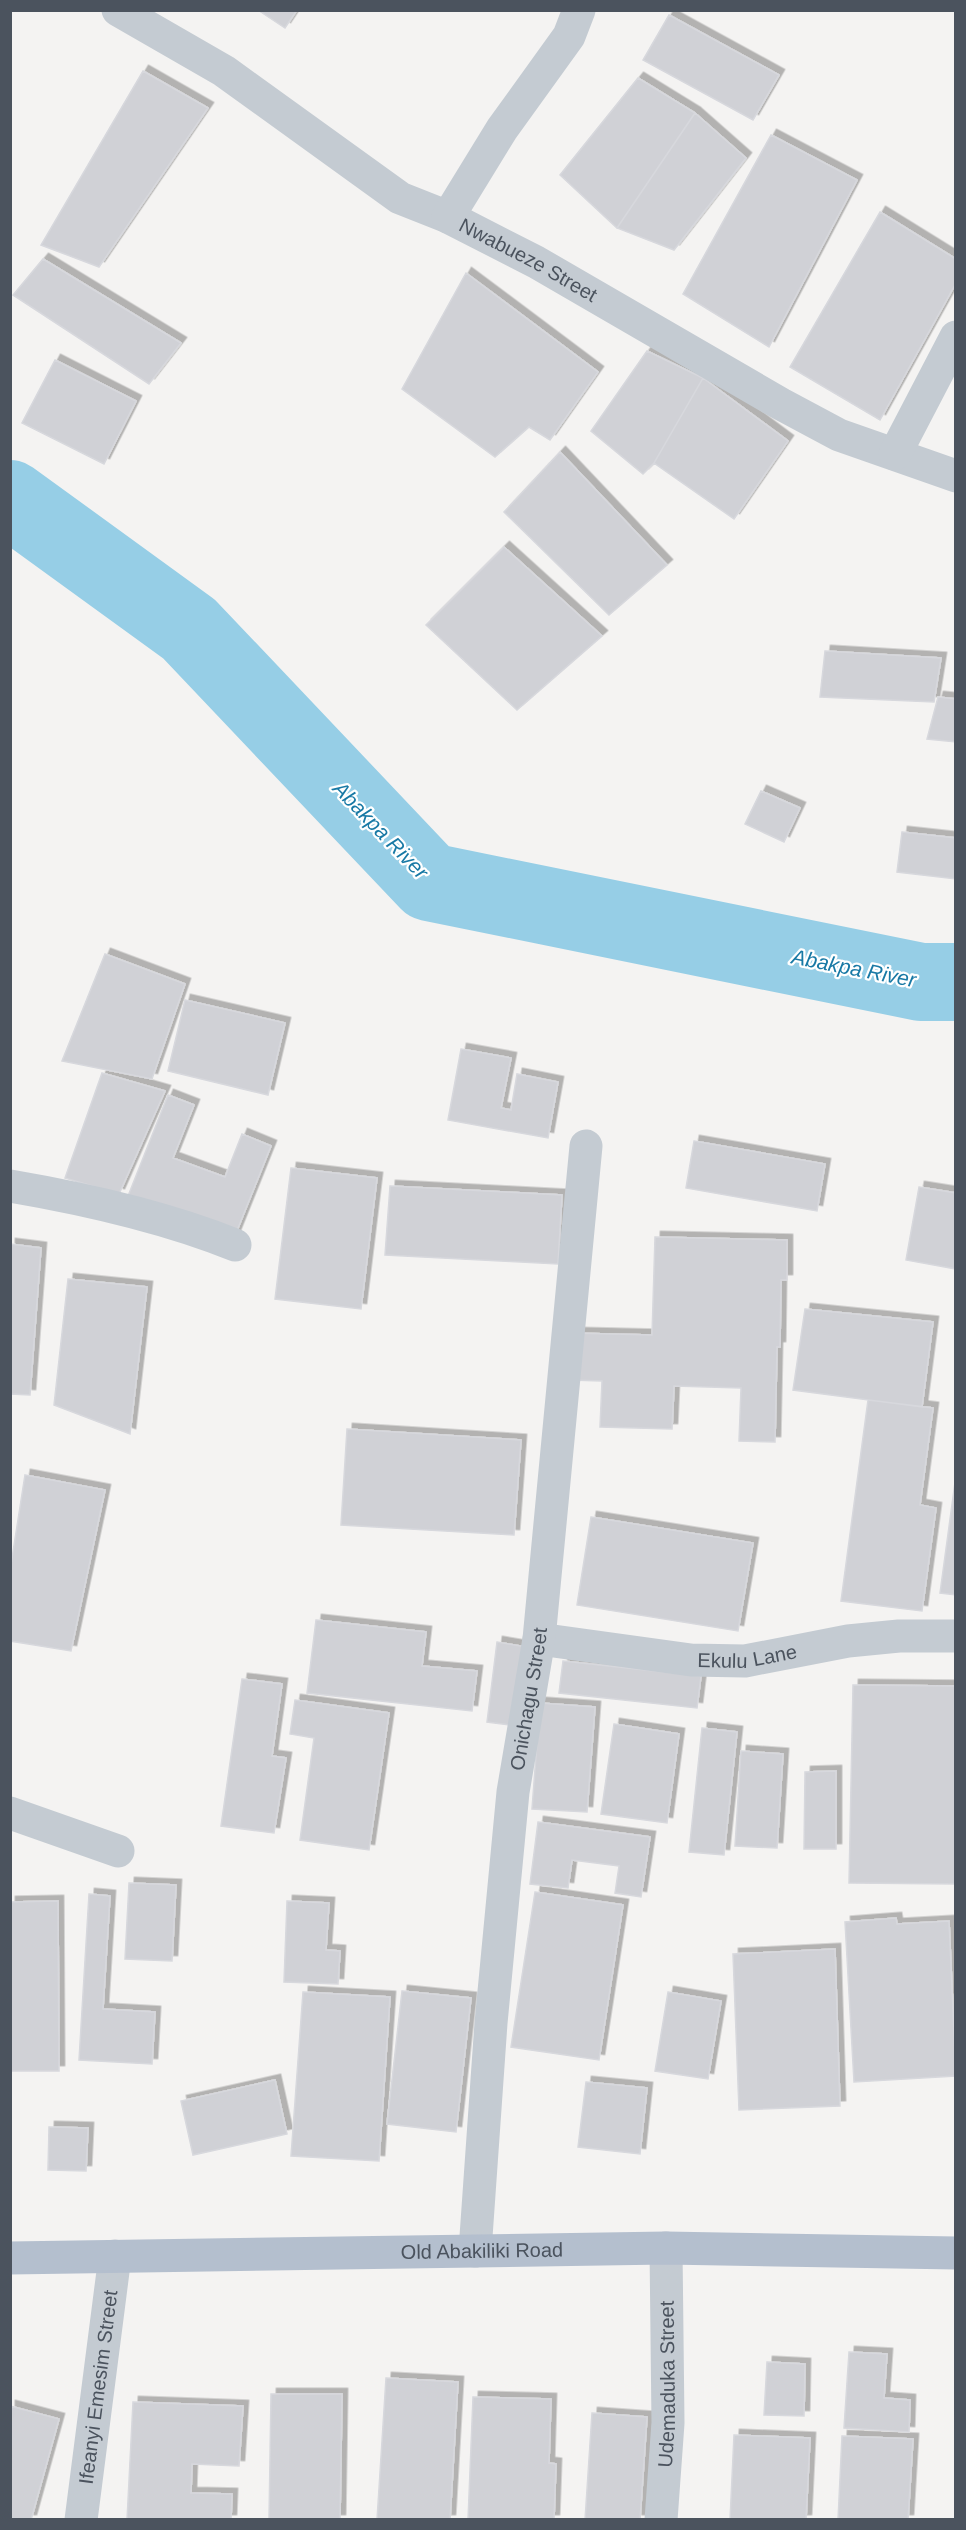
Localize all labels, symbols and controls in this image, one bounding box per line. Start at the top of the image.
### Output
street label: Nwabueze Street [456,214,602,306]
water label: Abakpa River [328,775,434,884]
water label: Abakpa River [788,944,919,992]
street label: Onichagu Street [506,1626,551,1772]
street label: Ekulu Lane [697,1640,799,1672]
street label: Old Abakiliki Road [401,2239,563,2263]
street label: Ifeanyi Emesim Street [75,2288,122,2486]
street label: Udemaduka Street [654,2300,679,2468]

